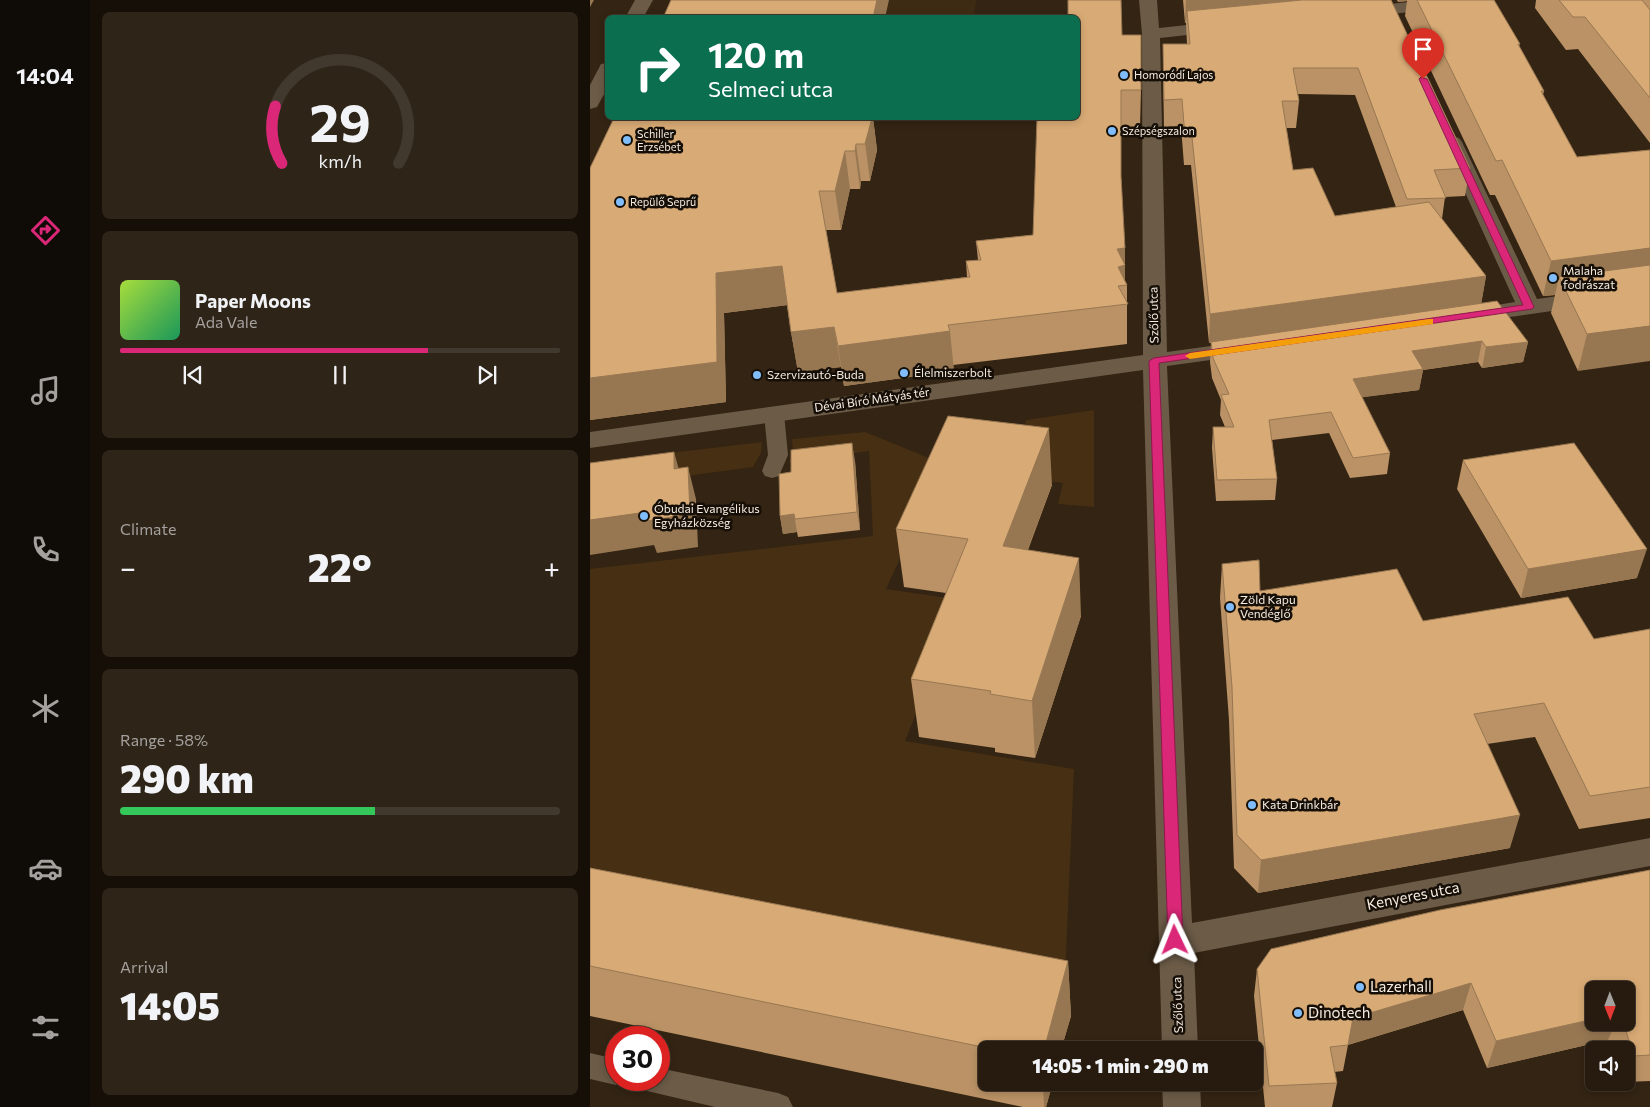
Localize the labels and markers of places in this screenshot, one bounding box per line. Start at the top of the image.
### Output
pin [1402,28,1444,79]
place label: Homoródi Lajos [1134,68,1213,81]
marker: Homoródi Lajos [1118,69,1130,81]
place label: Szépségszalon [1122,124,1195,137]
marker: Szépségszalon [1106,125,1118,137]
place label: Schiller Erzsébet [637,127,681,153]
marker: Schiller Erzsébet [621,134,633,146]
place label: Repülő Seprű [630,195,696,208]
marker: Repülő Seprű [614,196,626,208]
place label: Malaha fodrászat [1563,263,1615,291]
marker: Malaha fodrászat [1547,272,1559,284]
place label: Élelmiszerbolt [914,365,992,379]
place label: Szervizautó-Buda [767,367,864,381]
marker: Élelmiszerbolt [898,367,910,379]
marker: Szervizautó-Buda [751,369,763,381]
place label: Óbudai Evangélikus Egyházközség [654,501,760,529]
marker: Óbudai Evangélikus Egyházközség [638,510,650,522]
place label: Zöld Kapu Vendéglő [1240,592,1296,620]
marker: Zöld Kapu Vendéglő [1224,601,1236,613]
place label: Kata Drinkbár [1262,797,1338,811]
marker: Kata Drinkbár [1246,799,1258,811]
place label: Lazerhall [1370,977,1432,995]
marker: Lazerhall [1354,981,1366,993]
place label: Dinotech [1308,1003,1370,1021]
marker: Dinotech [1292,1007,1304,1019]

